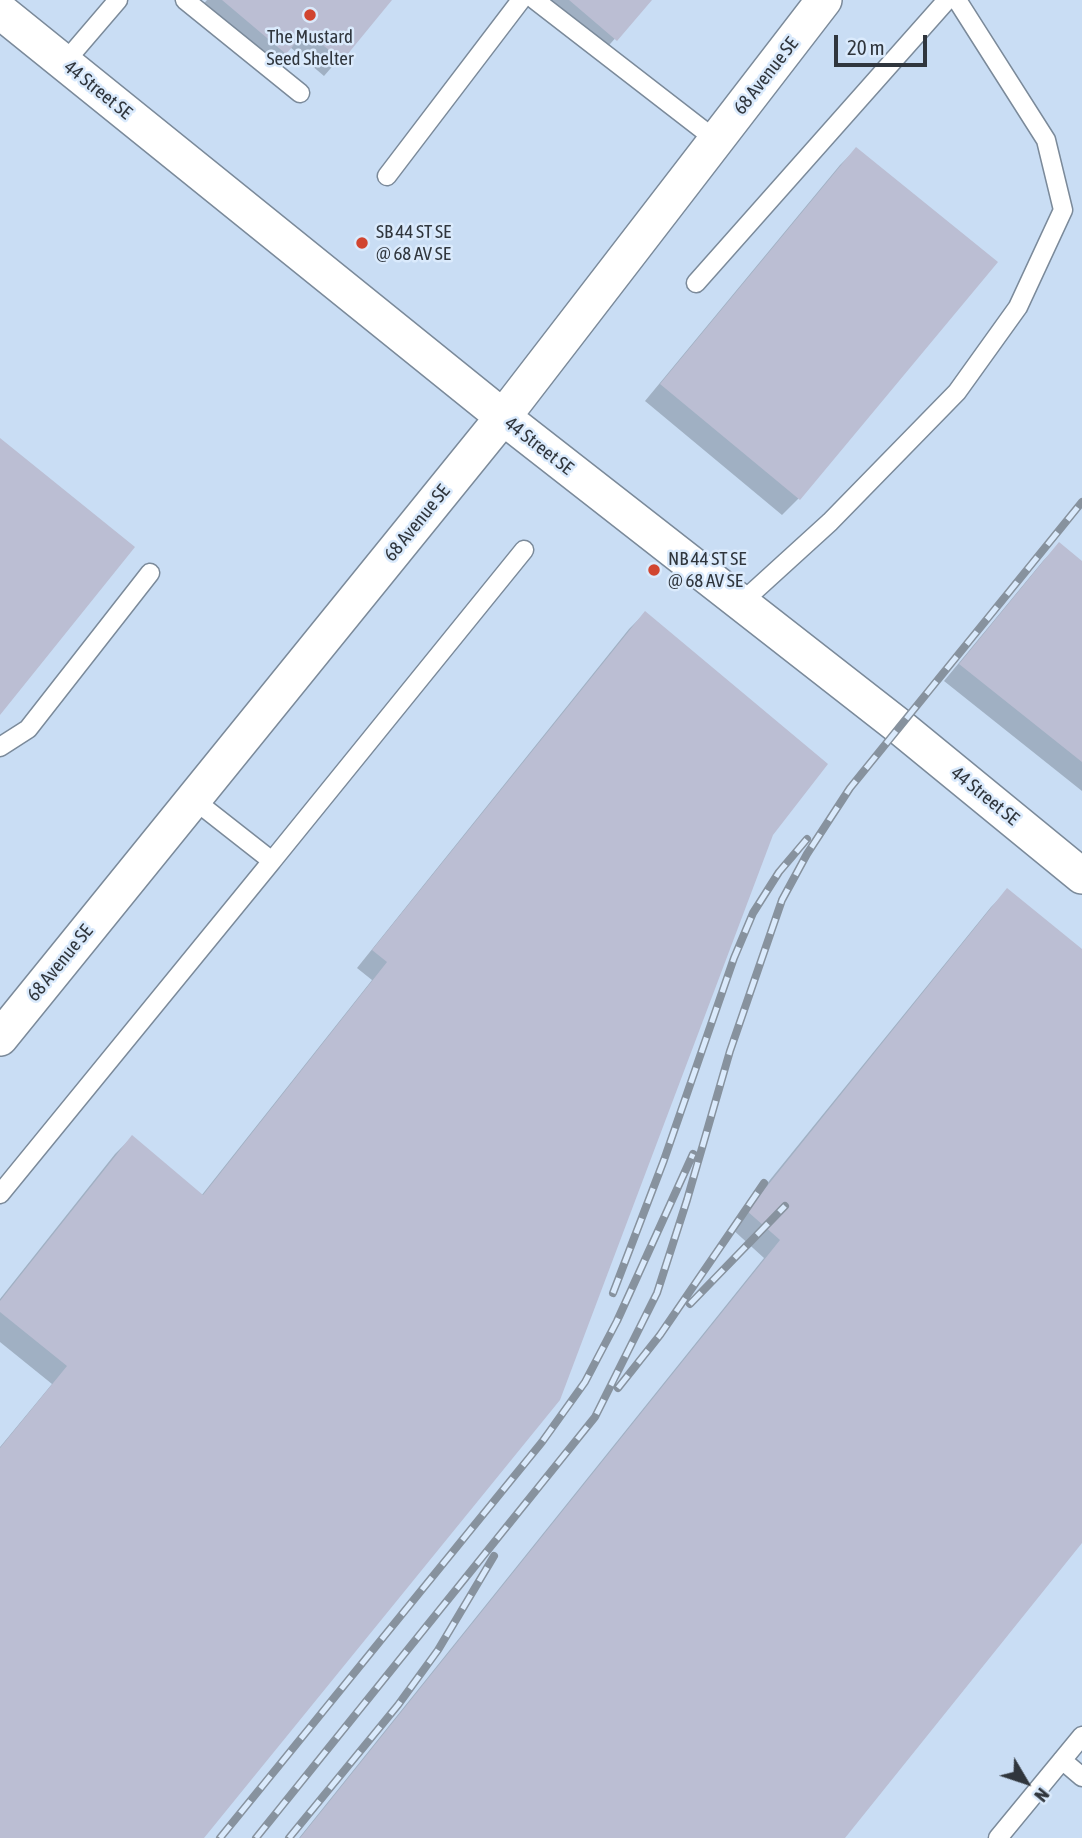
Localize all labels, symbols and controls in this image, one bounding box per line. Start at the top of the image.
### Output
marker: The Mustard Seed Shelter [302,7,318,23]
scale bar [837,21,930,65]
place label: The Mustard Seed Shelter [266,26,354,70]
street label: 68 Avenue SE [729,33,803,119]
text: 20 m [847,35,885,59]
street label: 44 Street SE [59,56,137,124]
place label: SB 44 ST SE @ 68 AV SE [376,221,451,265]
marker: SB 44 ST SE @ 68 AV SE [354,235,370,251]
street label: 44 Street SE [500,412,578,480]
street label: 68 Avenue SE [379,480,455,566]
place label: NB 44 ST SE @ 68 AV SE [668,548,746,592]
marker: NB 44 ST SE @ 68 AV SE [646,562,662,578]
street label: 44 Street SE [946,762,1024,830]
street label: 68 Avenue SE [22,920,98,1006]
north arrow [991,1747,1061,1817]
text: N [1030,1784,1054,1806]

